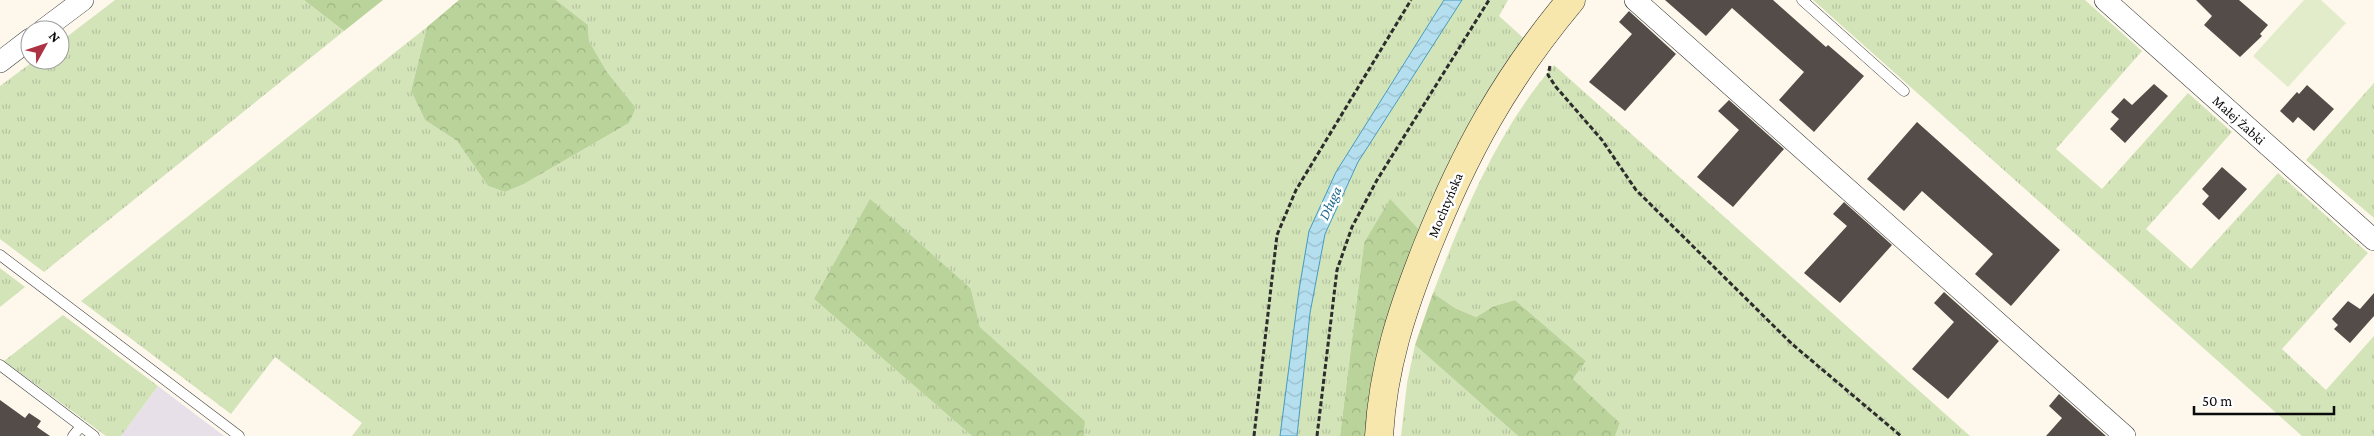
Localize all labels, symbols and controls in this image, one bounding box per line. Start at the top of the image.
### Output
north arrow [20,20,70,70]
text: N [46,28,64,46]
street label: Małej Żabki [2209,92,2269,149]
street label: Mochtyńska [1424,170,1466,240]
water label: Długa [1315,184,1346,223]
scale bar [2194,384,2334,416]
text: 50 m [2202,393,2232,409]

